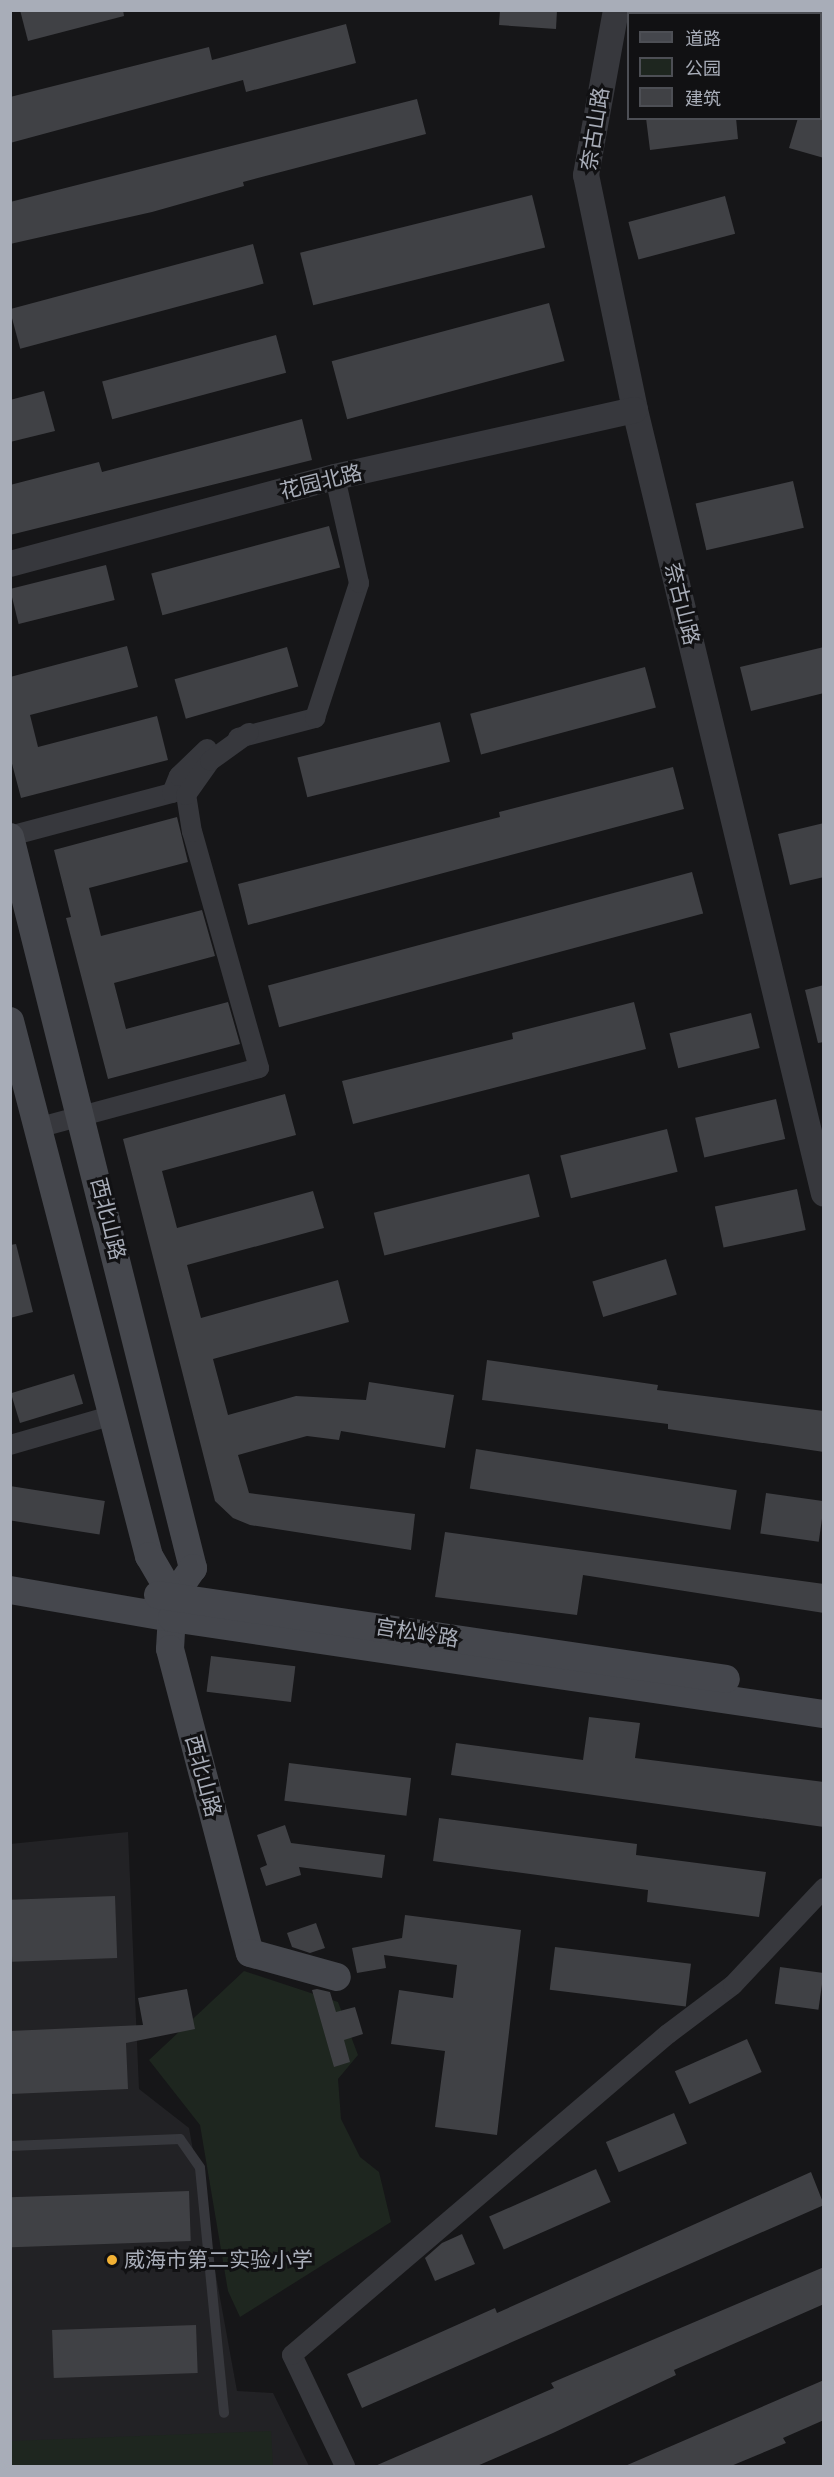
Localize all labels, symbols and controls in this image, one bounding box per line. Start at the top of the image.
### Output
legend [627,12,822,120]
text: 道路 [685,27,721,50]
text: 公园 [685,57,721,80]
street label: 奈古山路 [576,86,614,172]
text: 建筑 [685,87,721,110]
street label: 花园北路 [277,460,365,504]
street label: 奈古山路 [660,560,704,648]
street label: 西北山路 [86,1175,130,1263]
street label: 宫松岭路 [374,1614,460,1652]
street label: 西北山路 [180,1732,226,1820]
place label: 威海市第二实验小学 [124,2247,313,2273]
marker: 威海市第二实验小学 [105,2253,119,2267]

